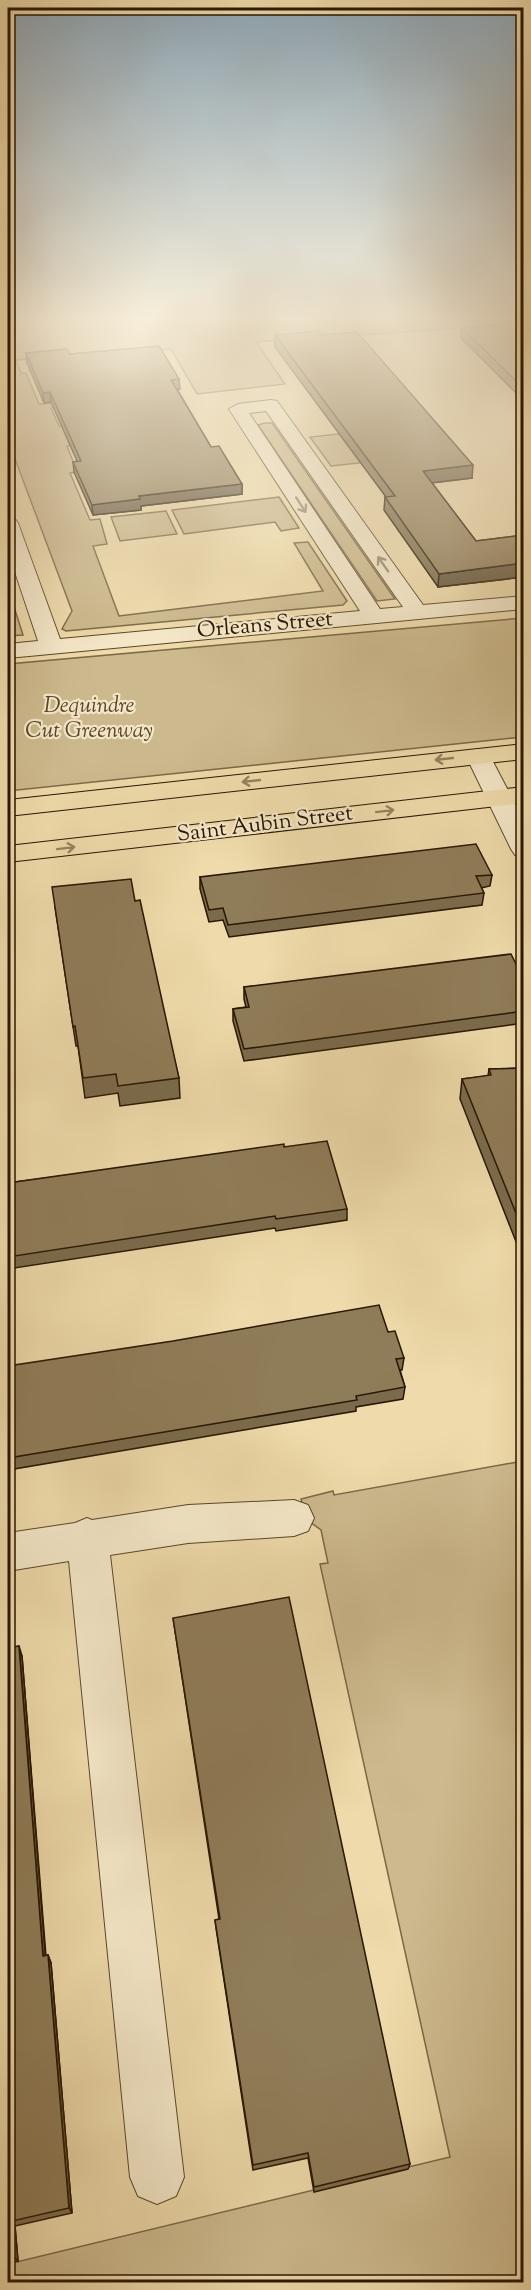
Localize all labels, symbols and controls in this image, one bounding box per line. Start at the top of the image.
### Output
one-way arrow [295,496,307,513]
one-way arrow [377,556,389,573]
street label: Orleans Street [196,604,335,648]
park label: Dequindre Cut Greenway [25,691,153,748]
one-way arrow [435,754,455,765]
one-way arrow [241,776,261,787]
street label: Saint Aubin Street [175,798,355,852]
one-way arrow [374,805,394,816]
one-way arrow [55,842,75,853]

